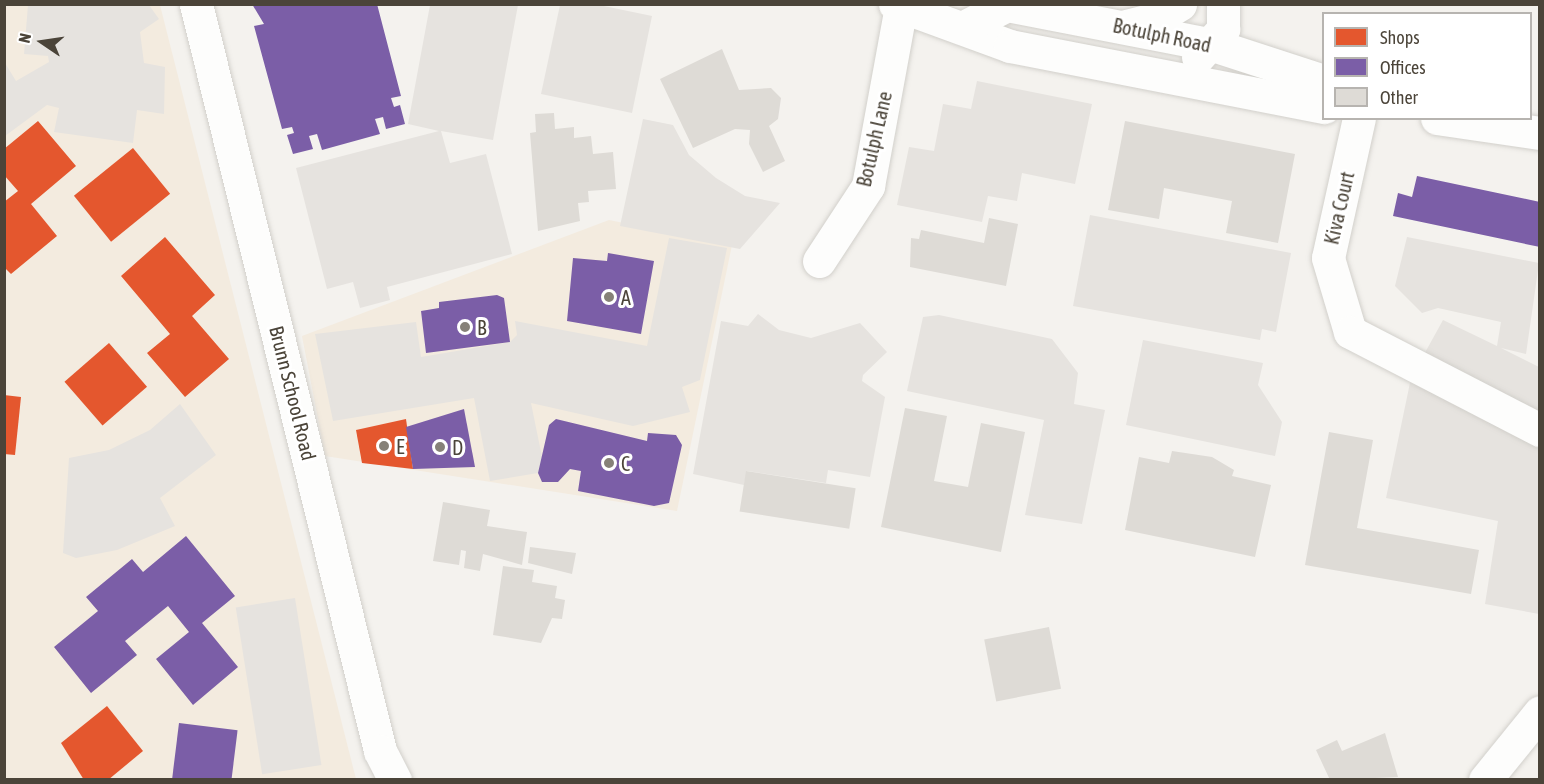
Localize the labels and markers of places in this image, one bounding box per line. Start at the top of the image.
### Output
place label: A [621,285,631,309]
marker: A [602,290,616,304]
place label: B [477,315,486,339]
marker: B [458,320,472,334]
place label: E [396,434,405,458]
place label: D [452,435,463,459]
marker: E [377,439,391,453]
marker: D [433,440,447,454]
place label: C [621,451,630,475]
marker: C [602,456,616,470]

